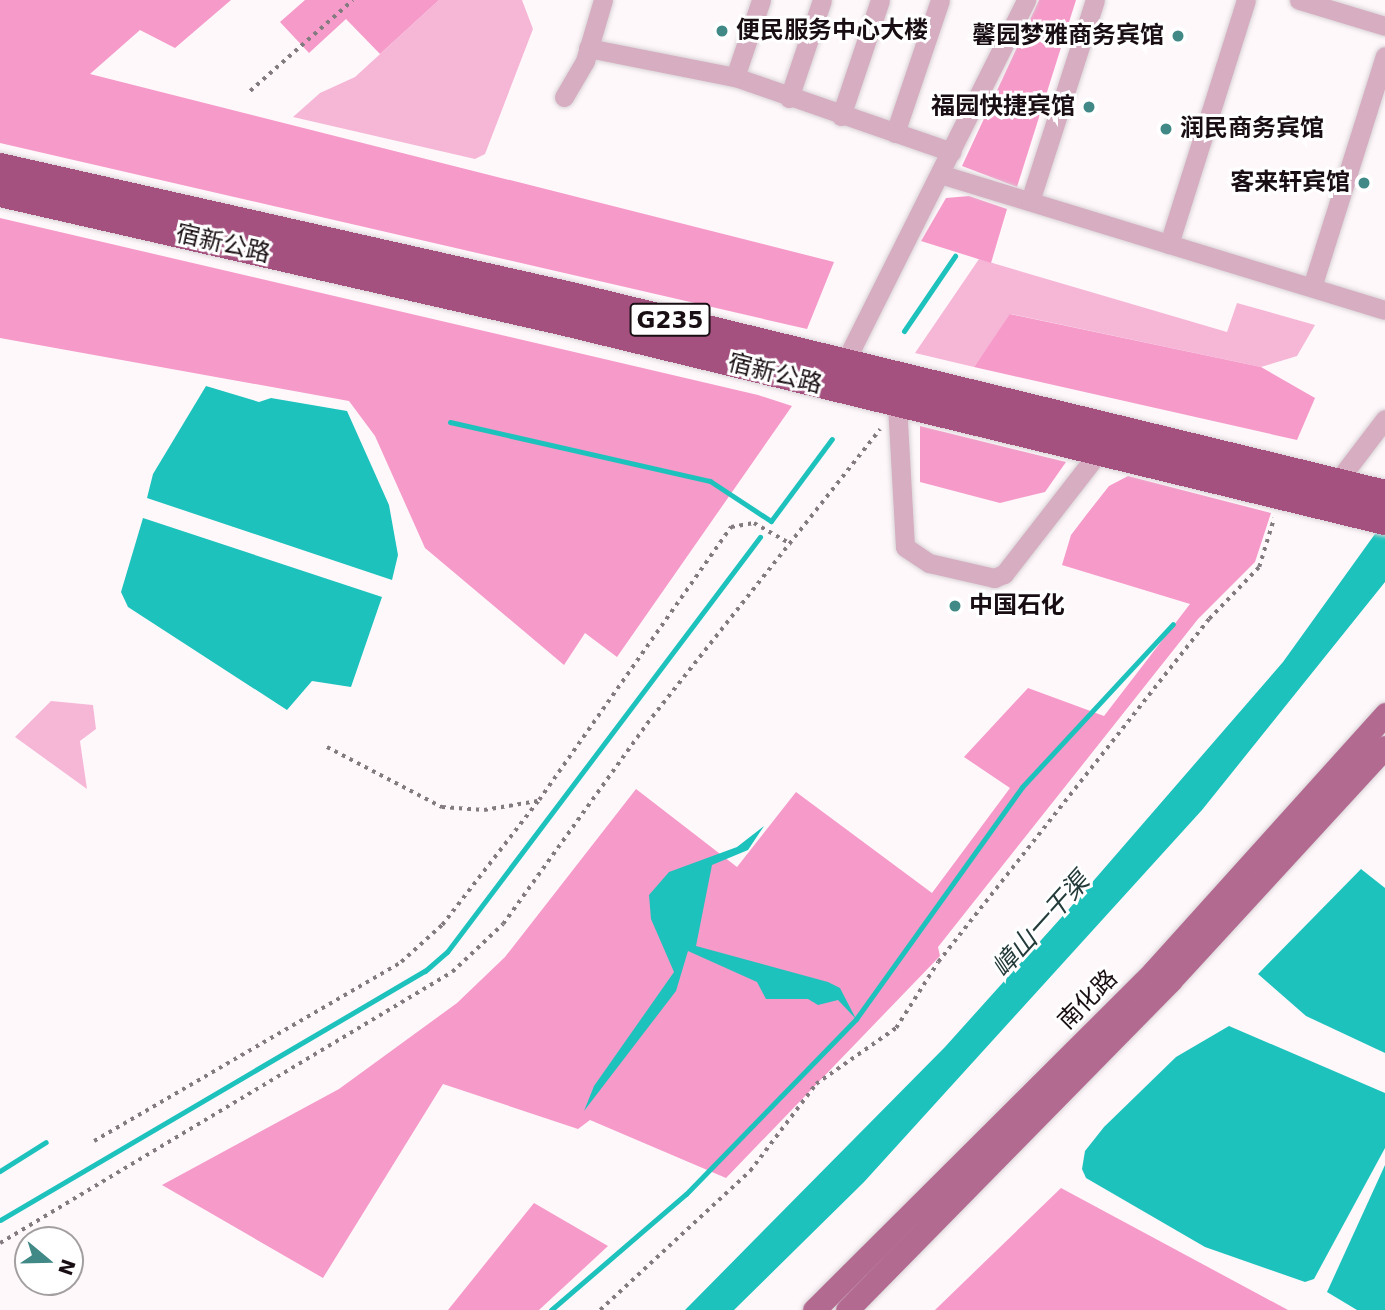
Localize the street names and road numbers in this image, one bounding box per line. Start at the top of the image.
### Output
street label: 宿新公路 [173,219,273,269]
road number: G235 [628,300,712,340]
street label: 宿新公路 [725,348,825,400]
street label: 南化路 [1052,964,1124,1036]

